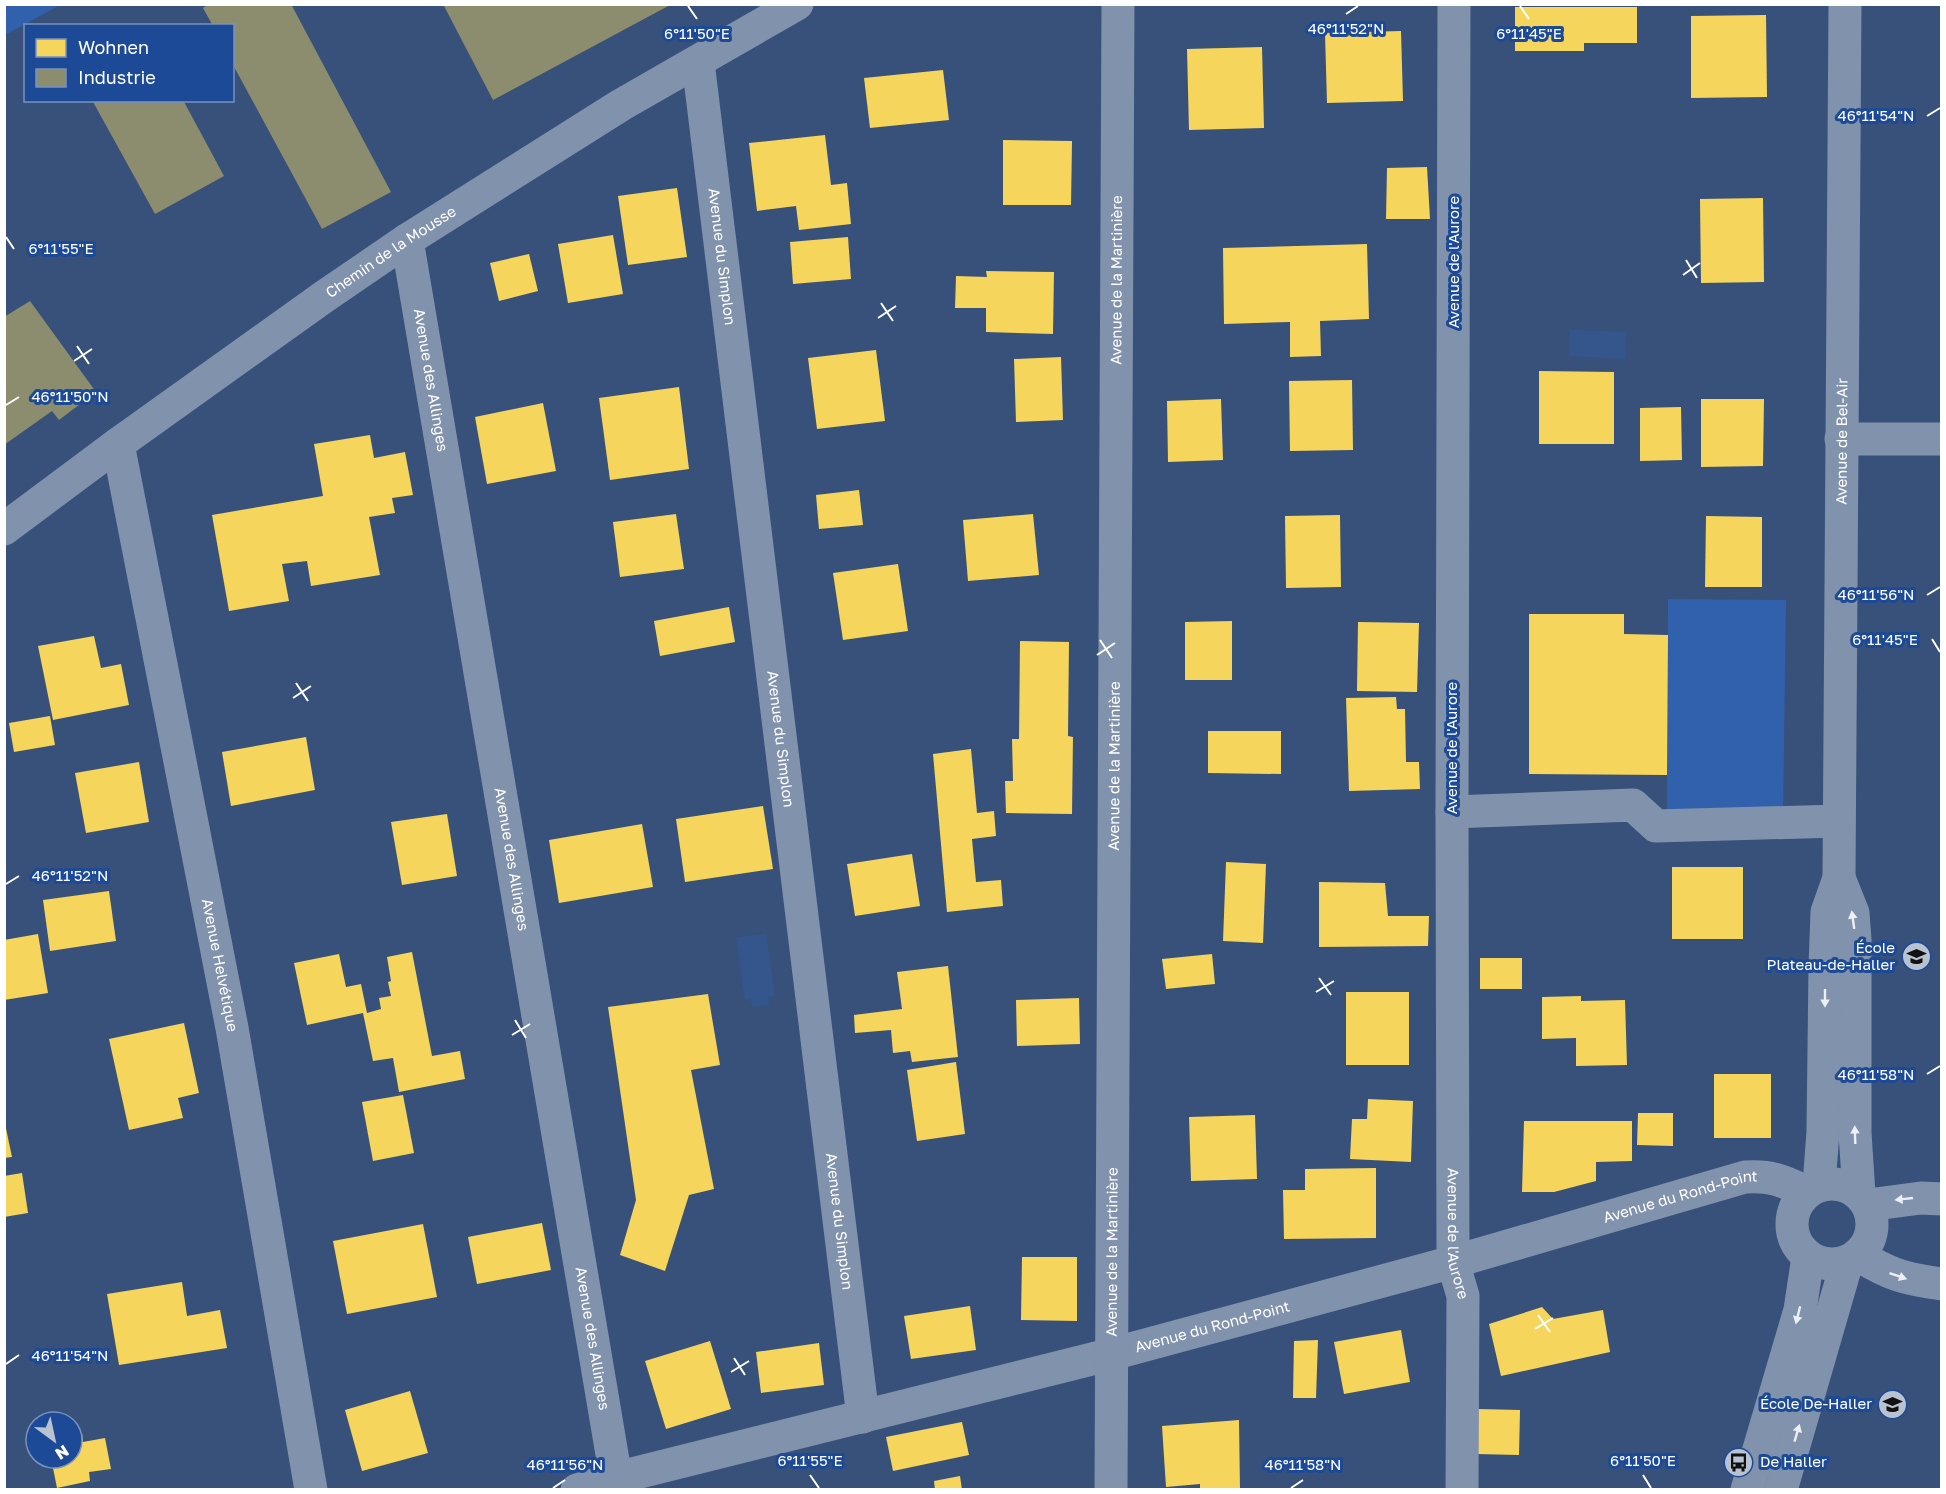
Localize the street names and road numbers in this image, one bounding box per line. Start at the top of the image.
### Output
street label: Avenue du Simplon [705,187,740,326]
street label: Avenue de la Martinière [1106,195,1125,365]
street label: Avenue de l'Aurore [1444,195,1462,328]
street label: Chemin de la Mousse [322,201,459,301]
street label: Avenue des Allinges [411,307,453,453]
street label: Avenue de Bel-Air [1832,378,1850,505]
street label: Avenue du Simplon [764,669,799,808]
street label: Avenue de la Martinière [1104,681,1123,851]
street label: Avenue de l'Aurore [1442,681,1460,814]
street label: Avenue des Allinges [492,786,533,932]
street label: Avenue Helvétique [199,897,243,1033]
street label: Avenue du Simplon [823,1152,857,1291]
street label: Avenue de la Martinière [1102,1167,1121,1337]
street label: Avenue du Rond-Point [1601,1167,1758,1226]
street label: Avenue de l'Aurore [1445,1168,1474,1301]
street label: Avenue des Allinges [572,1265,614,1411]
street label: Avenue du Rond-Point [1133,1296,1292,1355]

